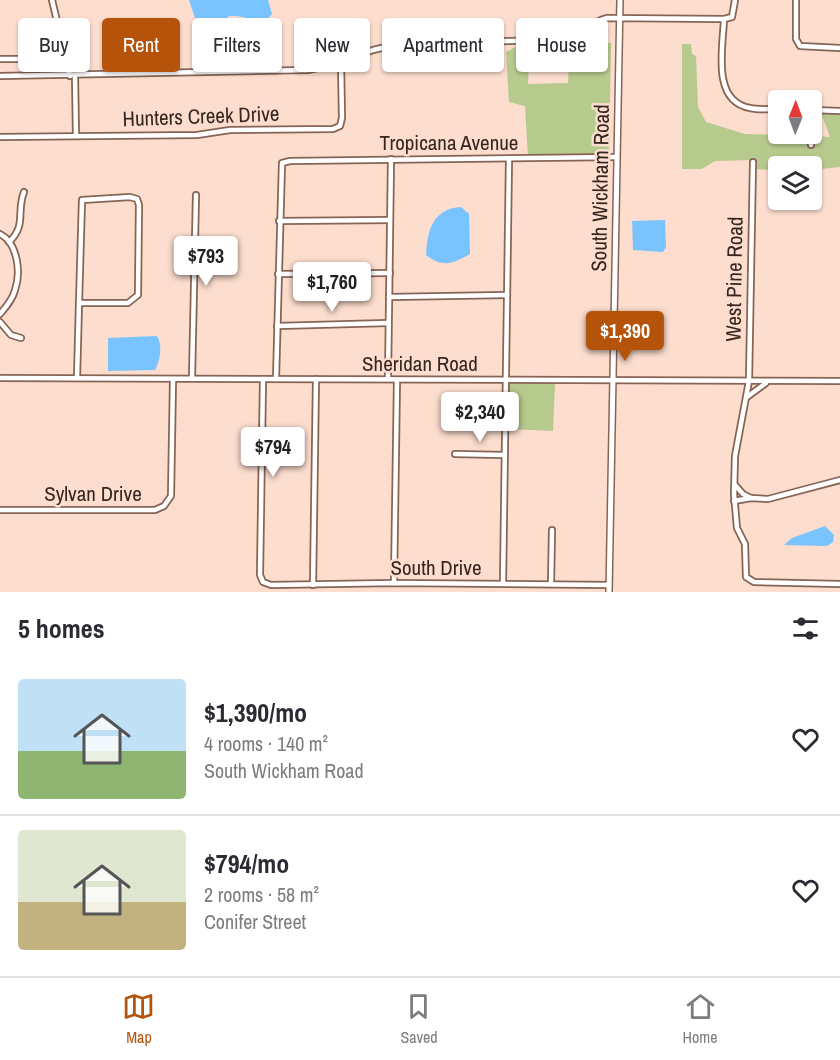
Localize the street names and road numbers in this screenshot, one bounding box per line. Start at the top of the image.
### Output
street label: Hunters Creek Drive [122,99,280,133]
street label: South Wickham Road [584,104,616,272]
street label: Tropicana Avenue [380,128,518,157]
street label: West Pine Road [718,216,750,342]
street label: Sheridan Road [362,349,478,378]
street label: Sylvan Drive [44,479,142,508]
street label: South Drive [391,553,481,582]

